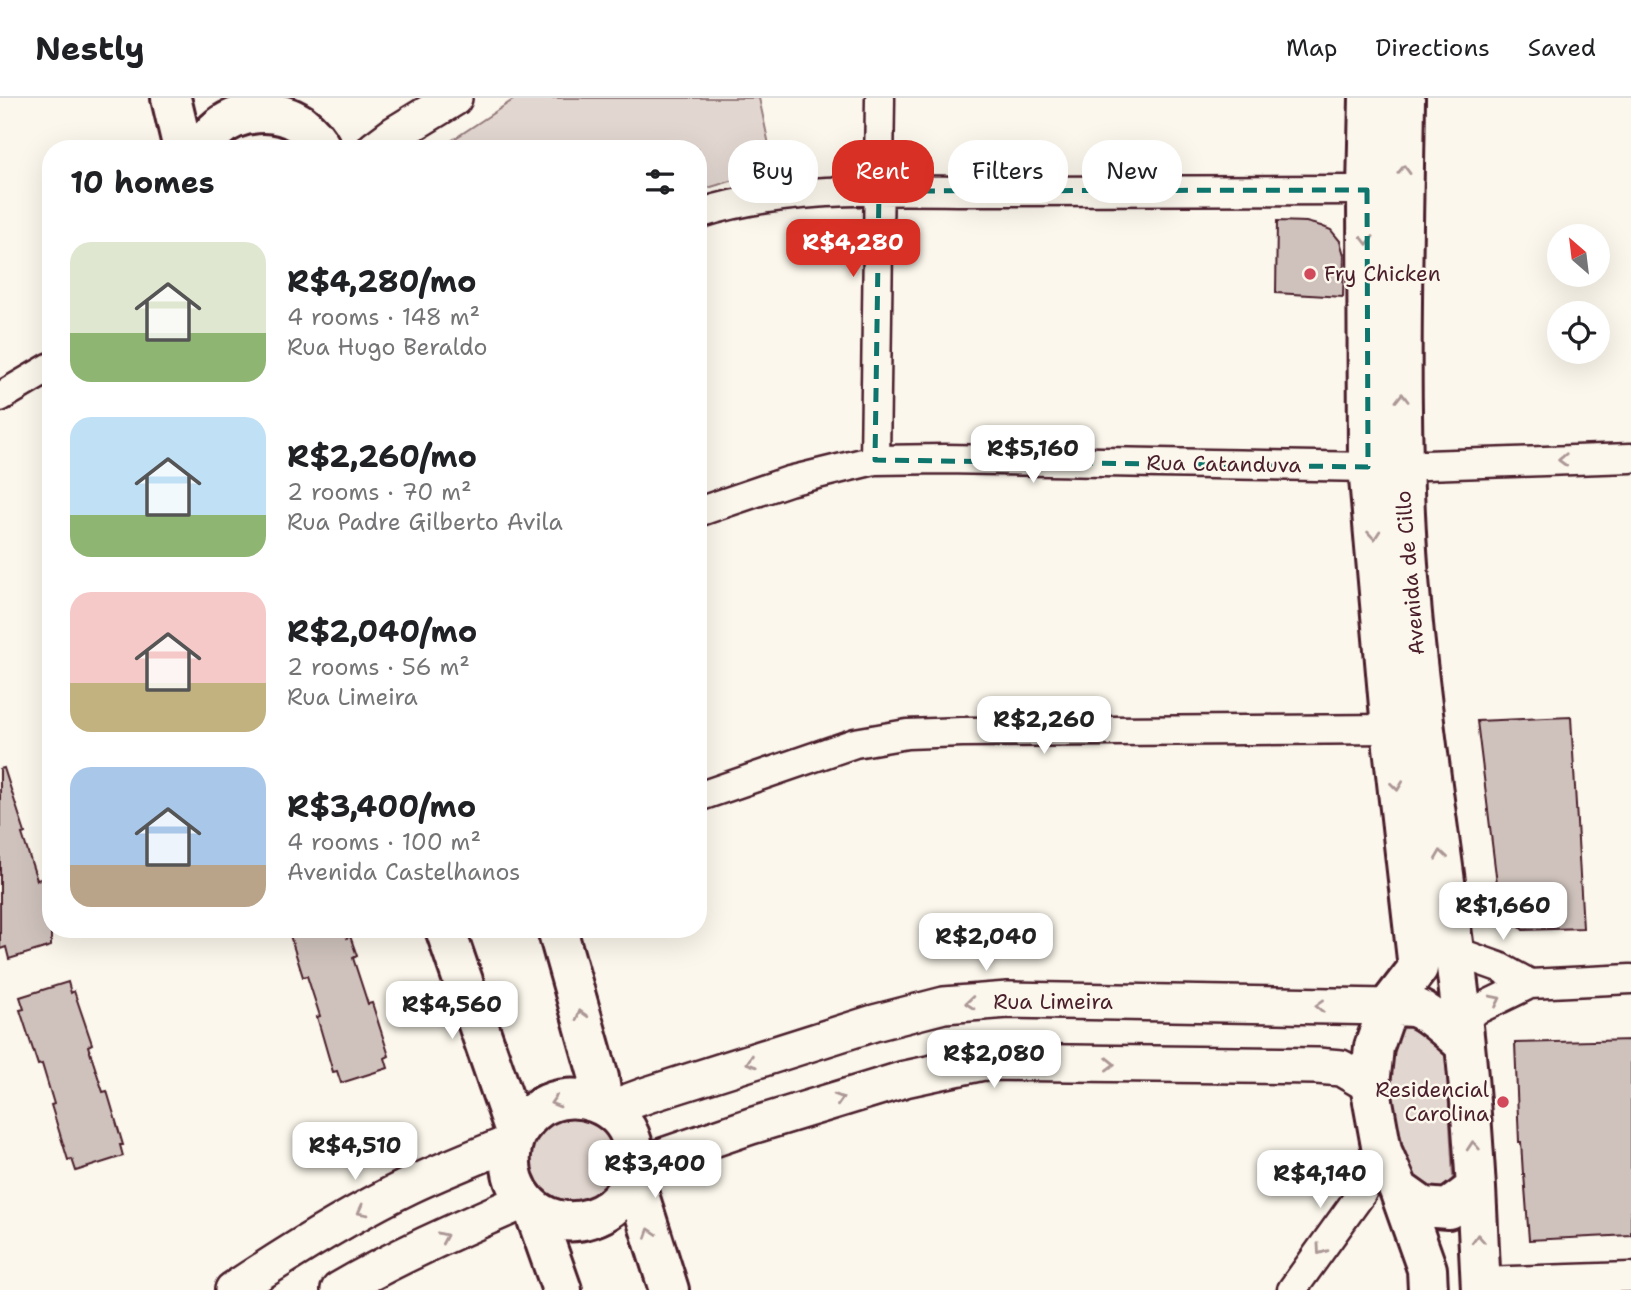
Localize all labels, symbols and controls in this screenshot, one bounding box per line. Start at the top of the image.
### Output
text: Nestly [35,26,145,71]
text: Map [1286,32,1337,64]
text: Directions [1375,32,1490,64]
text: Saved [1528,32,1596,64]
chip: Buy [728,140,818,203]
chip: Rent [832,140,934,203]
chip: Filters [948,140,1068,203]
chip: New [1082,140,1182,203]
text: 10 homes [70,162,215,203]
icon: filters [641,163,679,201]
one-way arrow [1396,164,1412,175]
pin: R$4,280 [788,220,918,279]
north arrow [1547,224,1610,287]
map controls [1547,224,1610,364]
text: R$4,280 [802,227,904,257]
one-way arrow [1359,235,1375,245]
place label: Fry Chicken [1324,260,1441,288]
text: R$4,280/mo [287,261,477,302]
marker: Fry Chicken [1302,266,1318,282]
icon: home [126,270,210,354]
button: locate [1547,301,1610,364]
text: 4 rooms · 148 m² [287,302,480,332]
text: Rua Hugo Beraldo [287,332,488,362]
one-way arrow [1394,392,1410,402]
pin: R$5,160 [968,426,1098,485]
text: R$5,160 [987,433,1079,463]
text: R$2,260/mo [287,436,477,477]
icon: home [126,445,210,529]
street label: Rua Catanduva [1146,449,1302,479]
one-way arrow [1557,453,1568,468]
text: 2 rooms · 70 m² [287,477,472,507]
street label: Avenida de Cillo [1389,490,1431,656]
text: Rua Padre Gilberto Avila [287,507,563,537]
one-way arrow [1366,529,1381,540]
text: R$2,040/mo [287,611,477,652]
icon: home [126,620,210,704]
text: 2 rooms · 56 m² [287,652,470,682]
text: Rua Limeira [287,682,418,712]
pin: R$2,260 [979,696,1109,756]
text: R$2,260 [993,704,1095,734]
one-way arrow [1390,780,1405,791]
text: R$3,400/mo [287,786,476,827]
icon: home [126,795,210,879]
text: 4 rooms · 100 m² [287,827,481,857]
one-way arrow [1434,850,1449,861]
text: Avenida Castelhanos [287,857,521,887]
pin: R$1,660 [1438,882,1568,942]
text: R$1,660 [1455,890,1551,920]
pin: R$2,040 [921,914,1051,973]
text: R$2,040 [935,921,1037,951]
pin: R$4,560 [387,982,517,1041]
street label: Rua Limeira [993,988,1113,1016]
text: R$4,560 [402,989,502,1019]
one-way arrow [1488,994,1501,1008]
one-way arrow [964,995,975,1010]
one-way arrow [1314,999,1325,1014]
one-way arrow [575,1009,590,1021]
pin: R$2,080 [929,1030,1059,1090]
text: R$2,080 [943,1038,1045,1068]
one-way arrow [745,1054,758,1068]
one-way arrow [1105,1056,1116,1071]
place label: Residencial Carolina [1375,1076,1490,1128]
one-way arrow [832,1093,844,1108]
one-way arrow [549,1094,561,1108]
marker: Residencial Carolina [1495,1094,1511,1110]
pin: R$4,510 [290,1122,420,1182]
text: R$4,510 [308,1130,402,1160]
pin: R$3,400 [590,1140,720,1200]
one-way arrow [1466,1140,1481,1151]
text: R$3,400 [604,1148,706,1178]
pin: R$4,140 [1255,1150,1385,1210]
text: R$4,140 [1273,1158,1367,1188]
one-way arrow [356,1203,369,1216]
one-way arrow [644,1227,658,1240]
one-way arrow [436,1231,448,1245]
one-way arrow [1471,1233,1486,1244]
one-way arrow [1317,1242,1329,1255]

